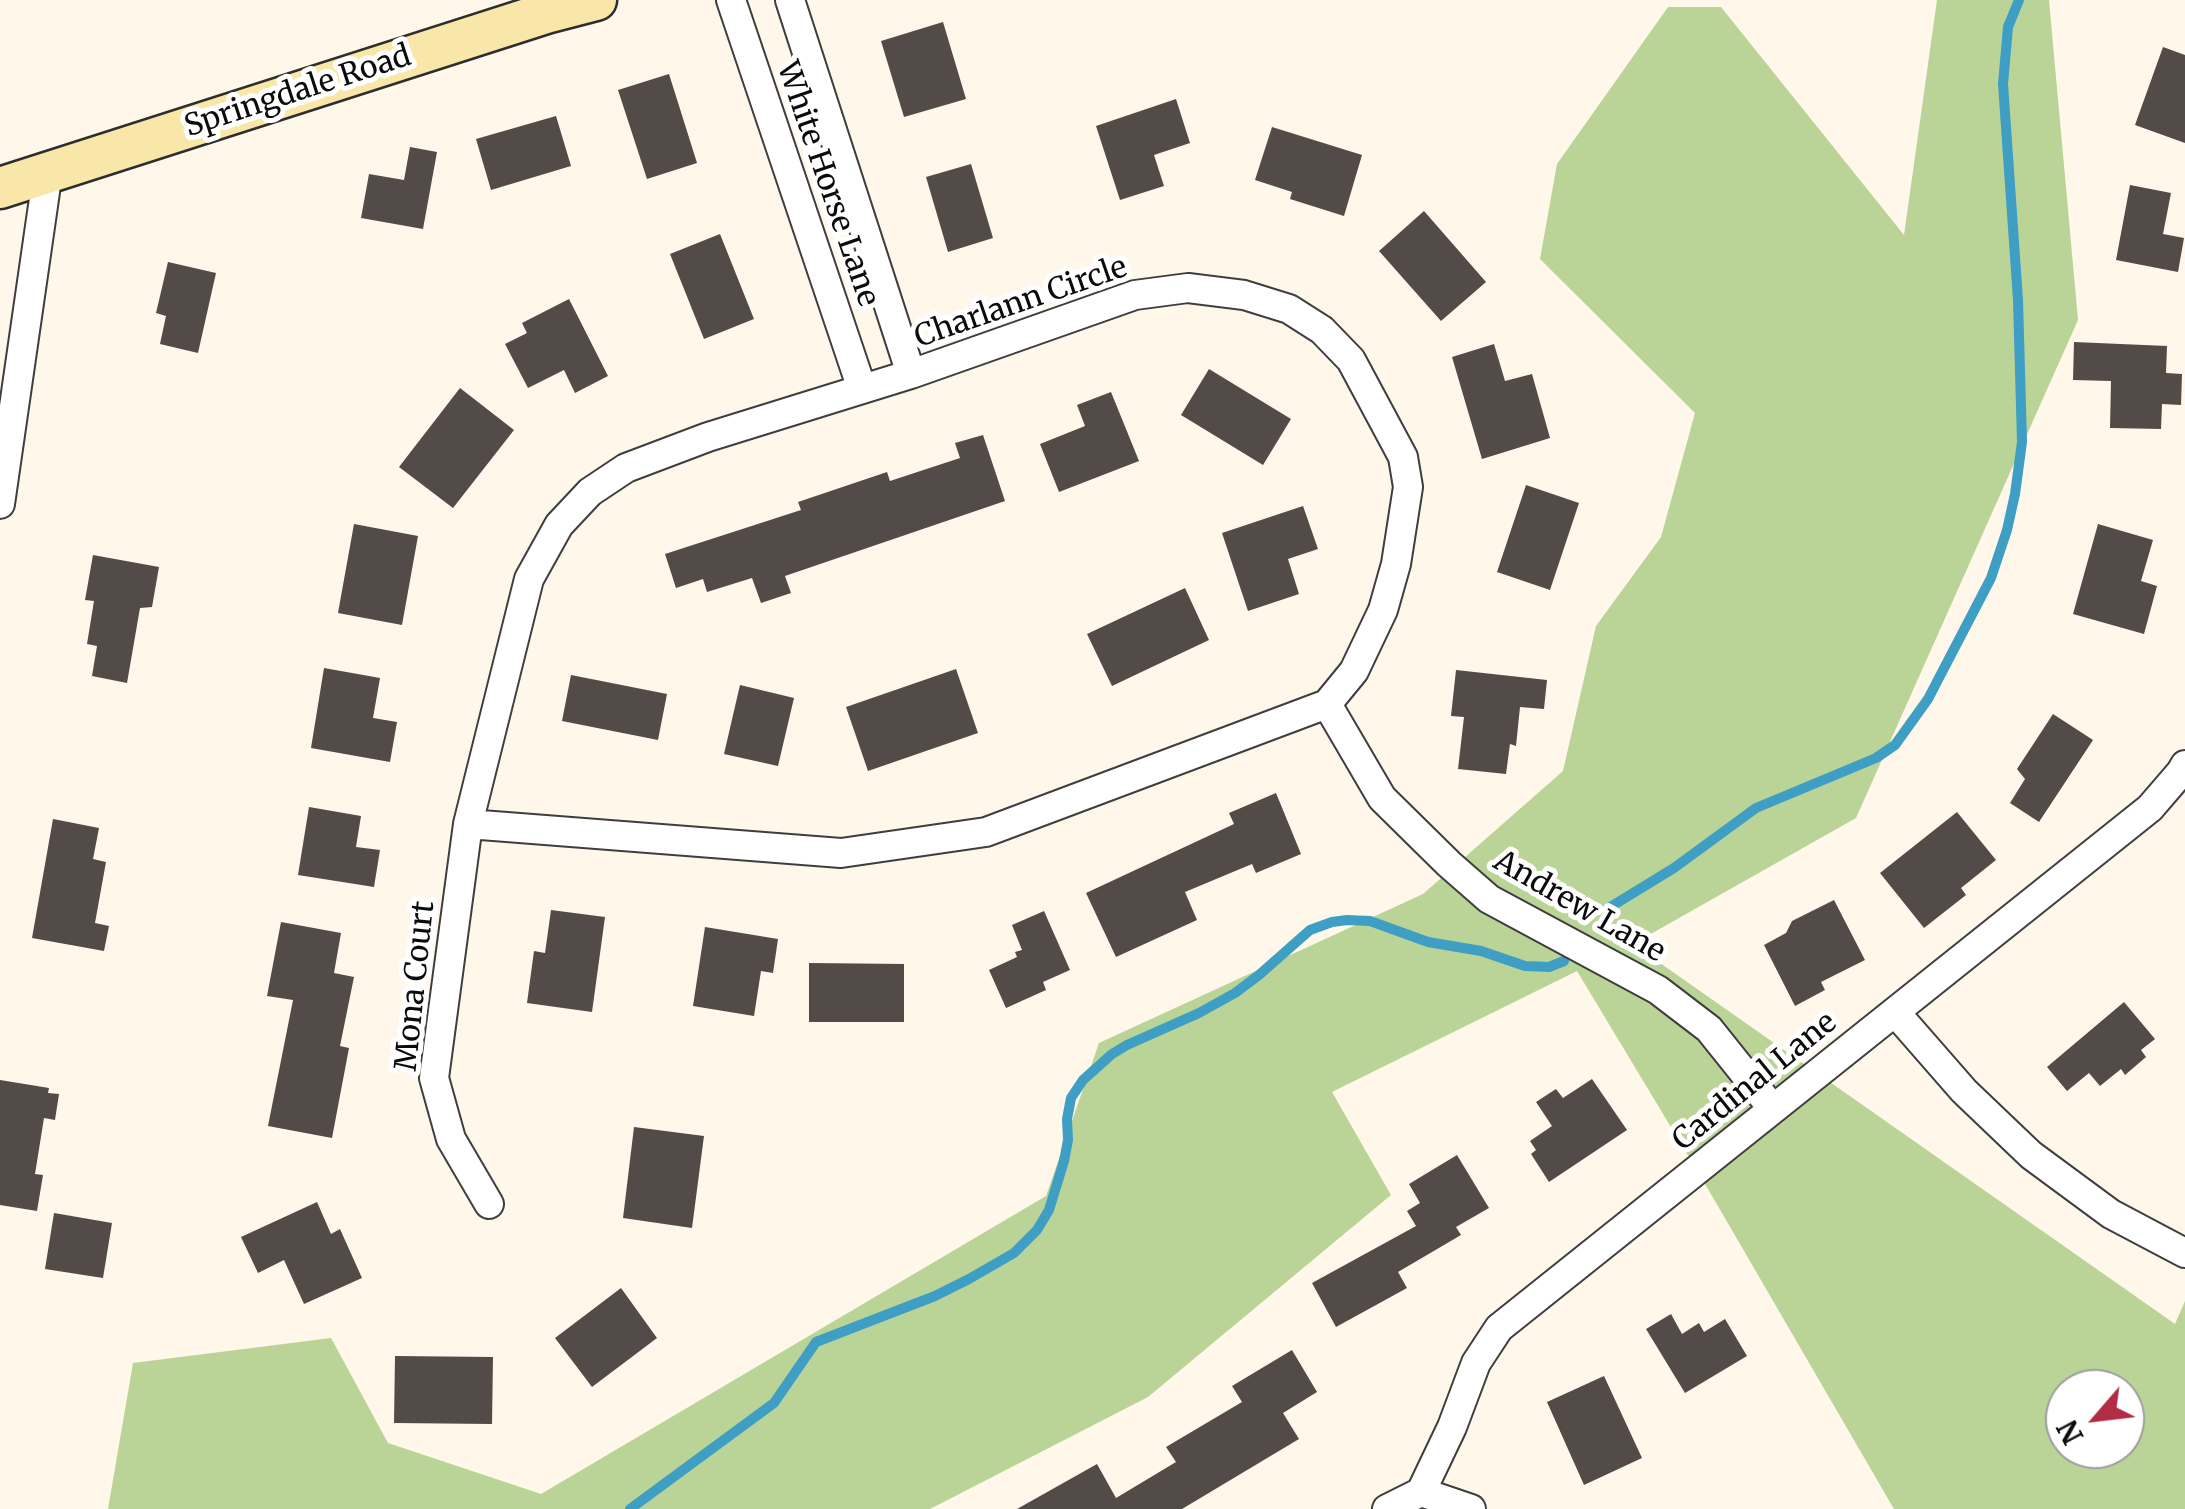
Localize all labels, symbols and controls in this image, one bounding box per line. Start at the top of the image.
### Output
street label: Springdale Road [180,38,416,146]
street label: White Horse Lane [768,57,886,311]
street label: Charlann Circle [910,250,1132,356]
street label: Andrew Lane [1487,844,1671,970]
street label: Mona Court [389,899,443,1073]
street label: Cardinal Lane [1666,1005,1844,1159]
north arrow [2045,1369,2145,1469]
text: N [2049,1414,2091,1450]

